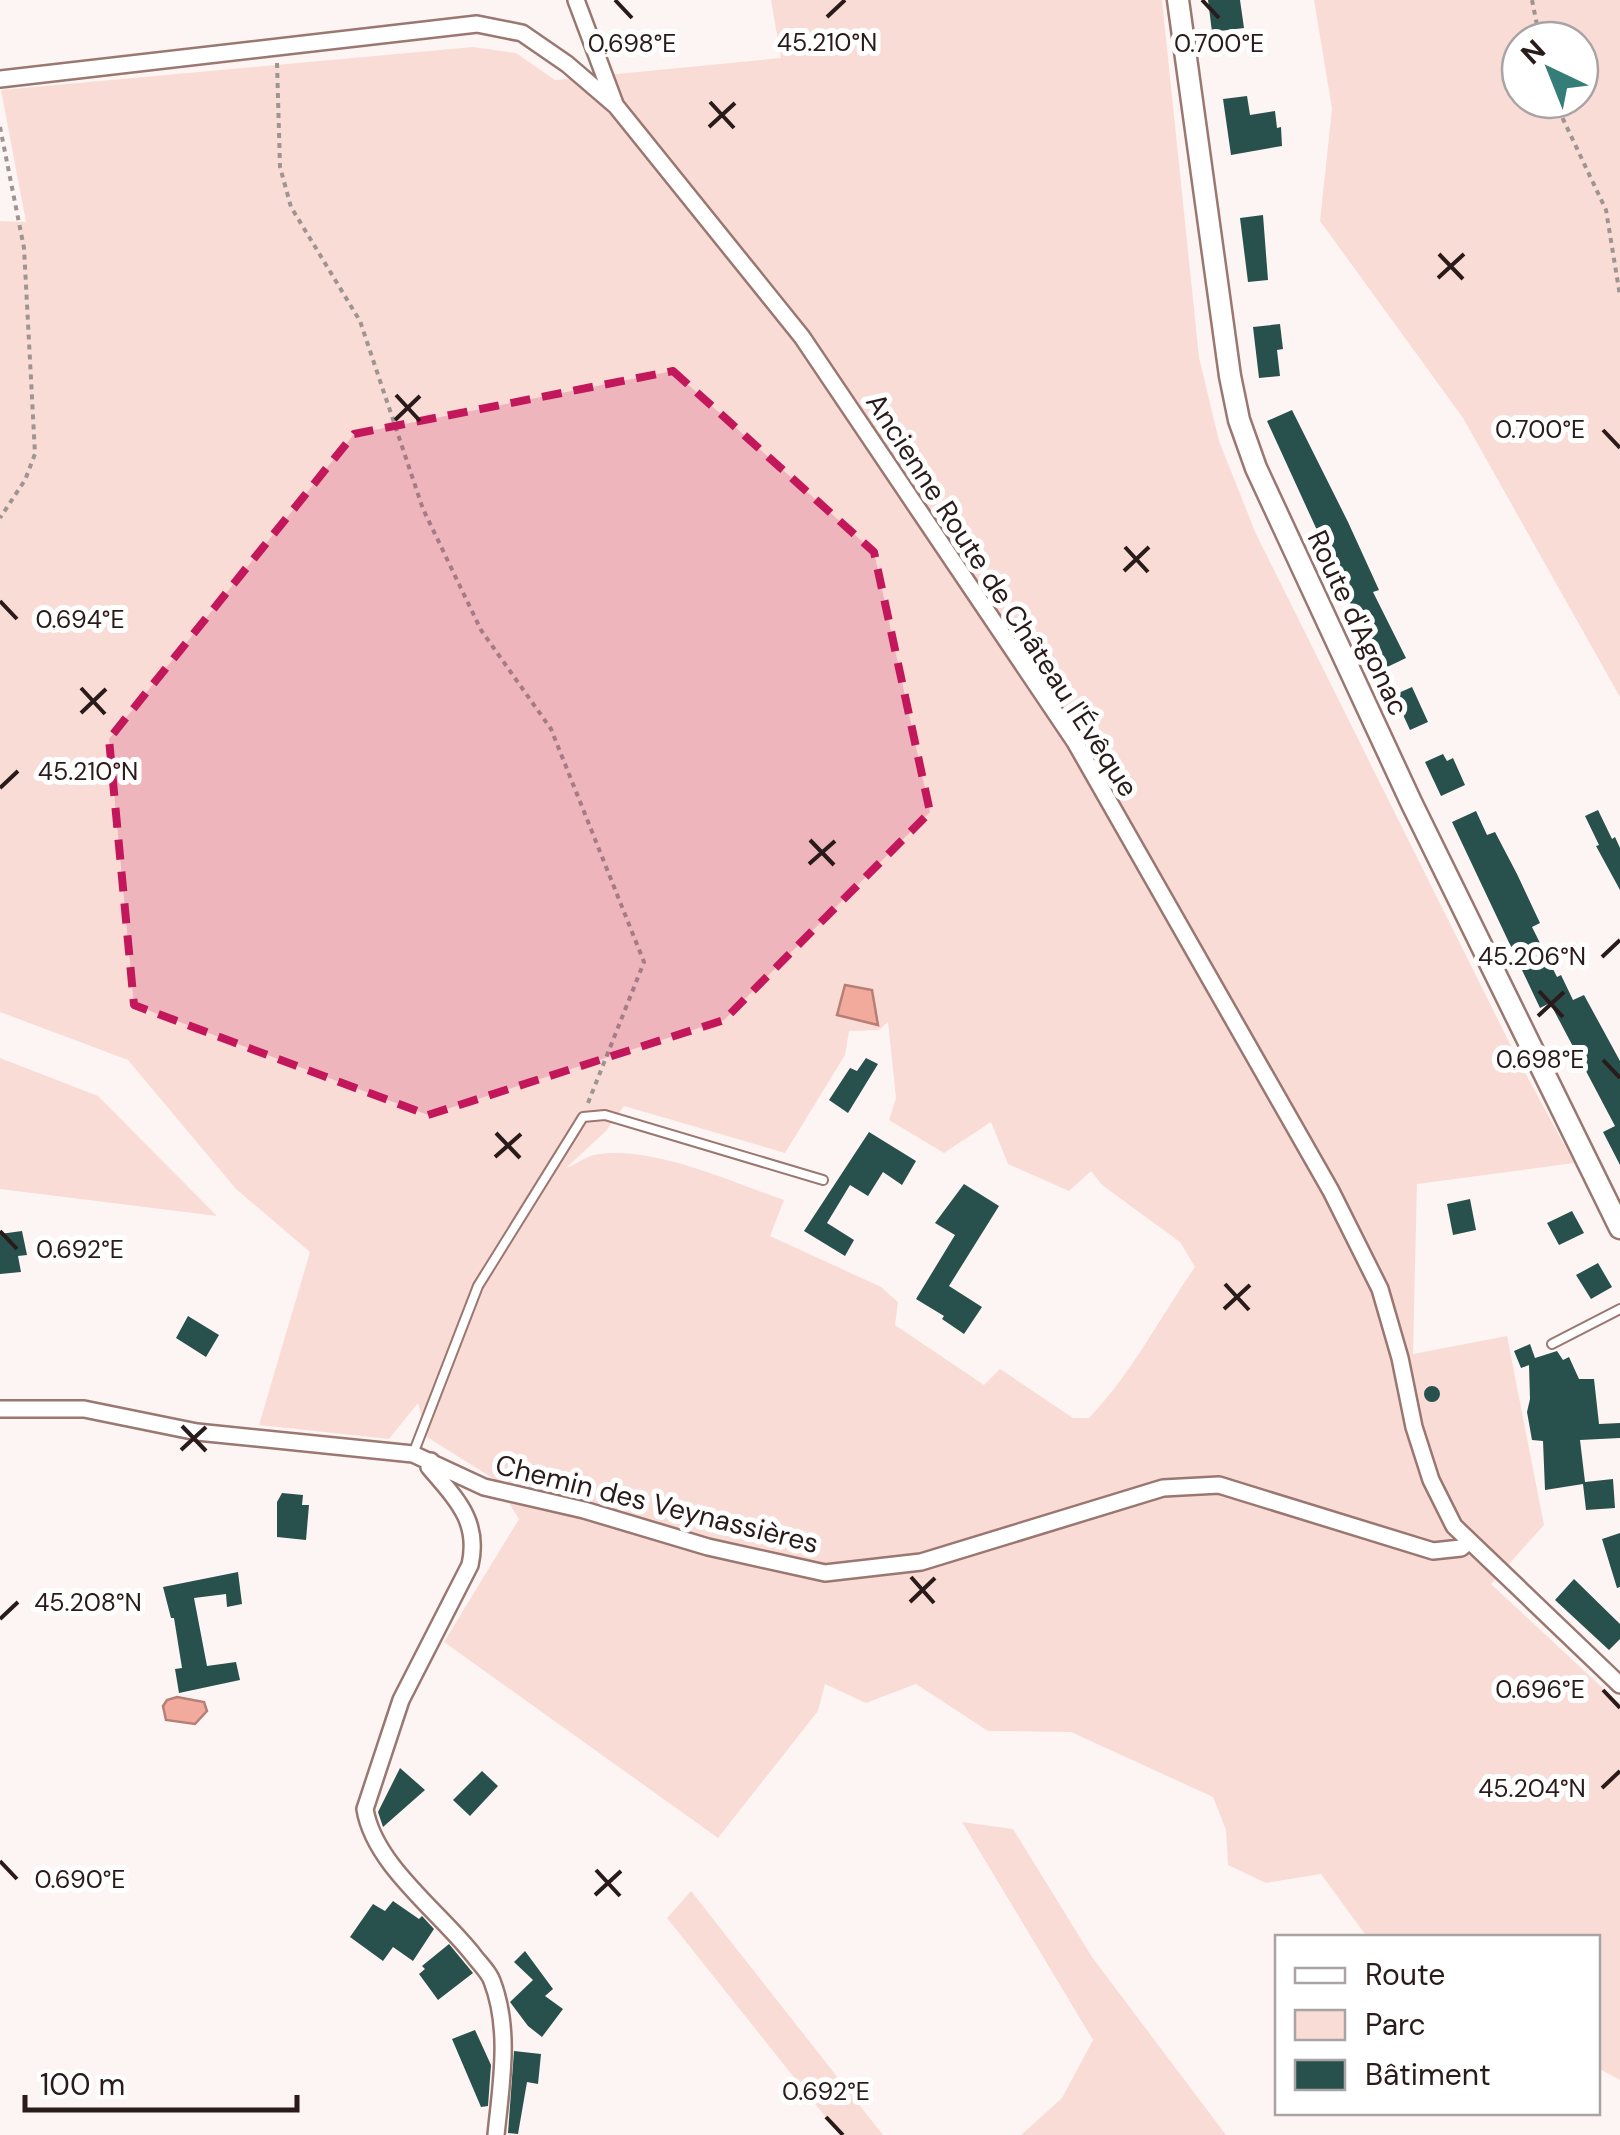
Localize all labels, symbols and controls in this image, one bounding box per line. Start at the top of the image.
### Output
north arrow [1500,20,1600,120]
text: 45.210°N [777,26,877,59]
text: 0.698°E [588,27,676,60]
text: 0.700°E [1174,27,1264,60]
text: N [1513,32,1553,73]
street label: Ancienne Route de Château l'Évêque [857,386,1147,804]
text: 0.700°E [1495,413,1585,446]
street label: Route d'Agonac [1299,524,1417,722]
text: 0.694°E [35,603,125,636]
text: 45.210°N [38,755,138,788]
text: 45.206°N [1478,940,1586,973]
text: 0.698°E [1496,1043,1584,1076]
text: 0.692°E [36,1233,124,1266]
street label: Chemin des Veynassières [492,1446,822,1562]
text: 45.208°N [34,1586,142,1619]
text: 0.696°E [1495,1673,1585,1706]
text: 45.204°N [1478,1772,1586,1805]
text: 0.690°E [34,1863,126,1896]
legend [1275,1935,1600,2115]
text: Route [1365,1955,1445,1994]
text: Parc [1365,2005,1426,2044]
scale bar [25,2050,298,2112]
text: Bâtiment [1365,2055,1491,2094]
text: 100 m [40,2065,125,2104]
text: 0.692°E [782,2075,870,2108]

